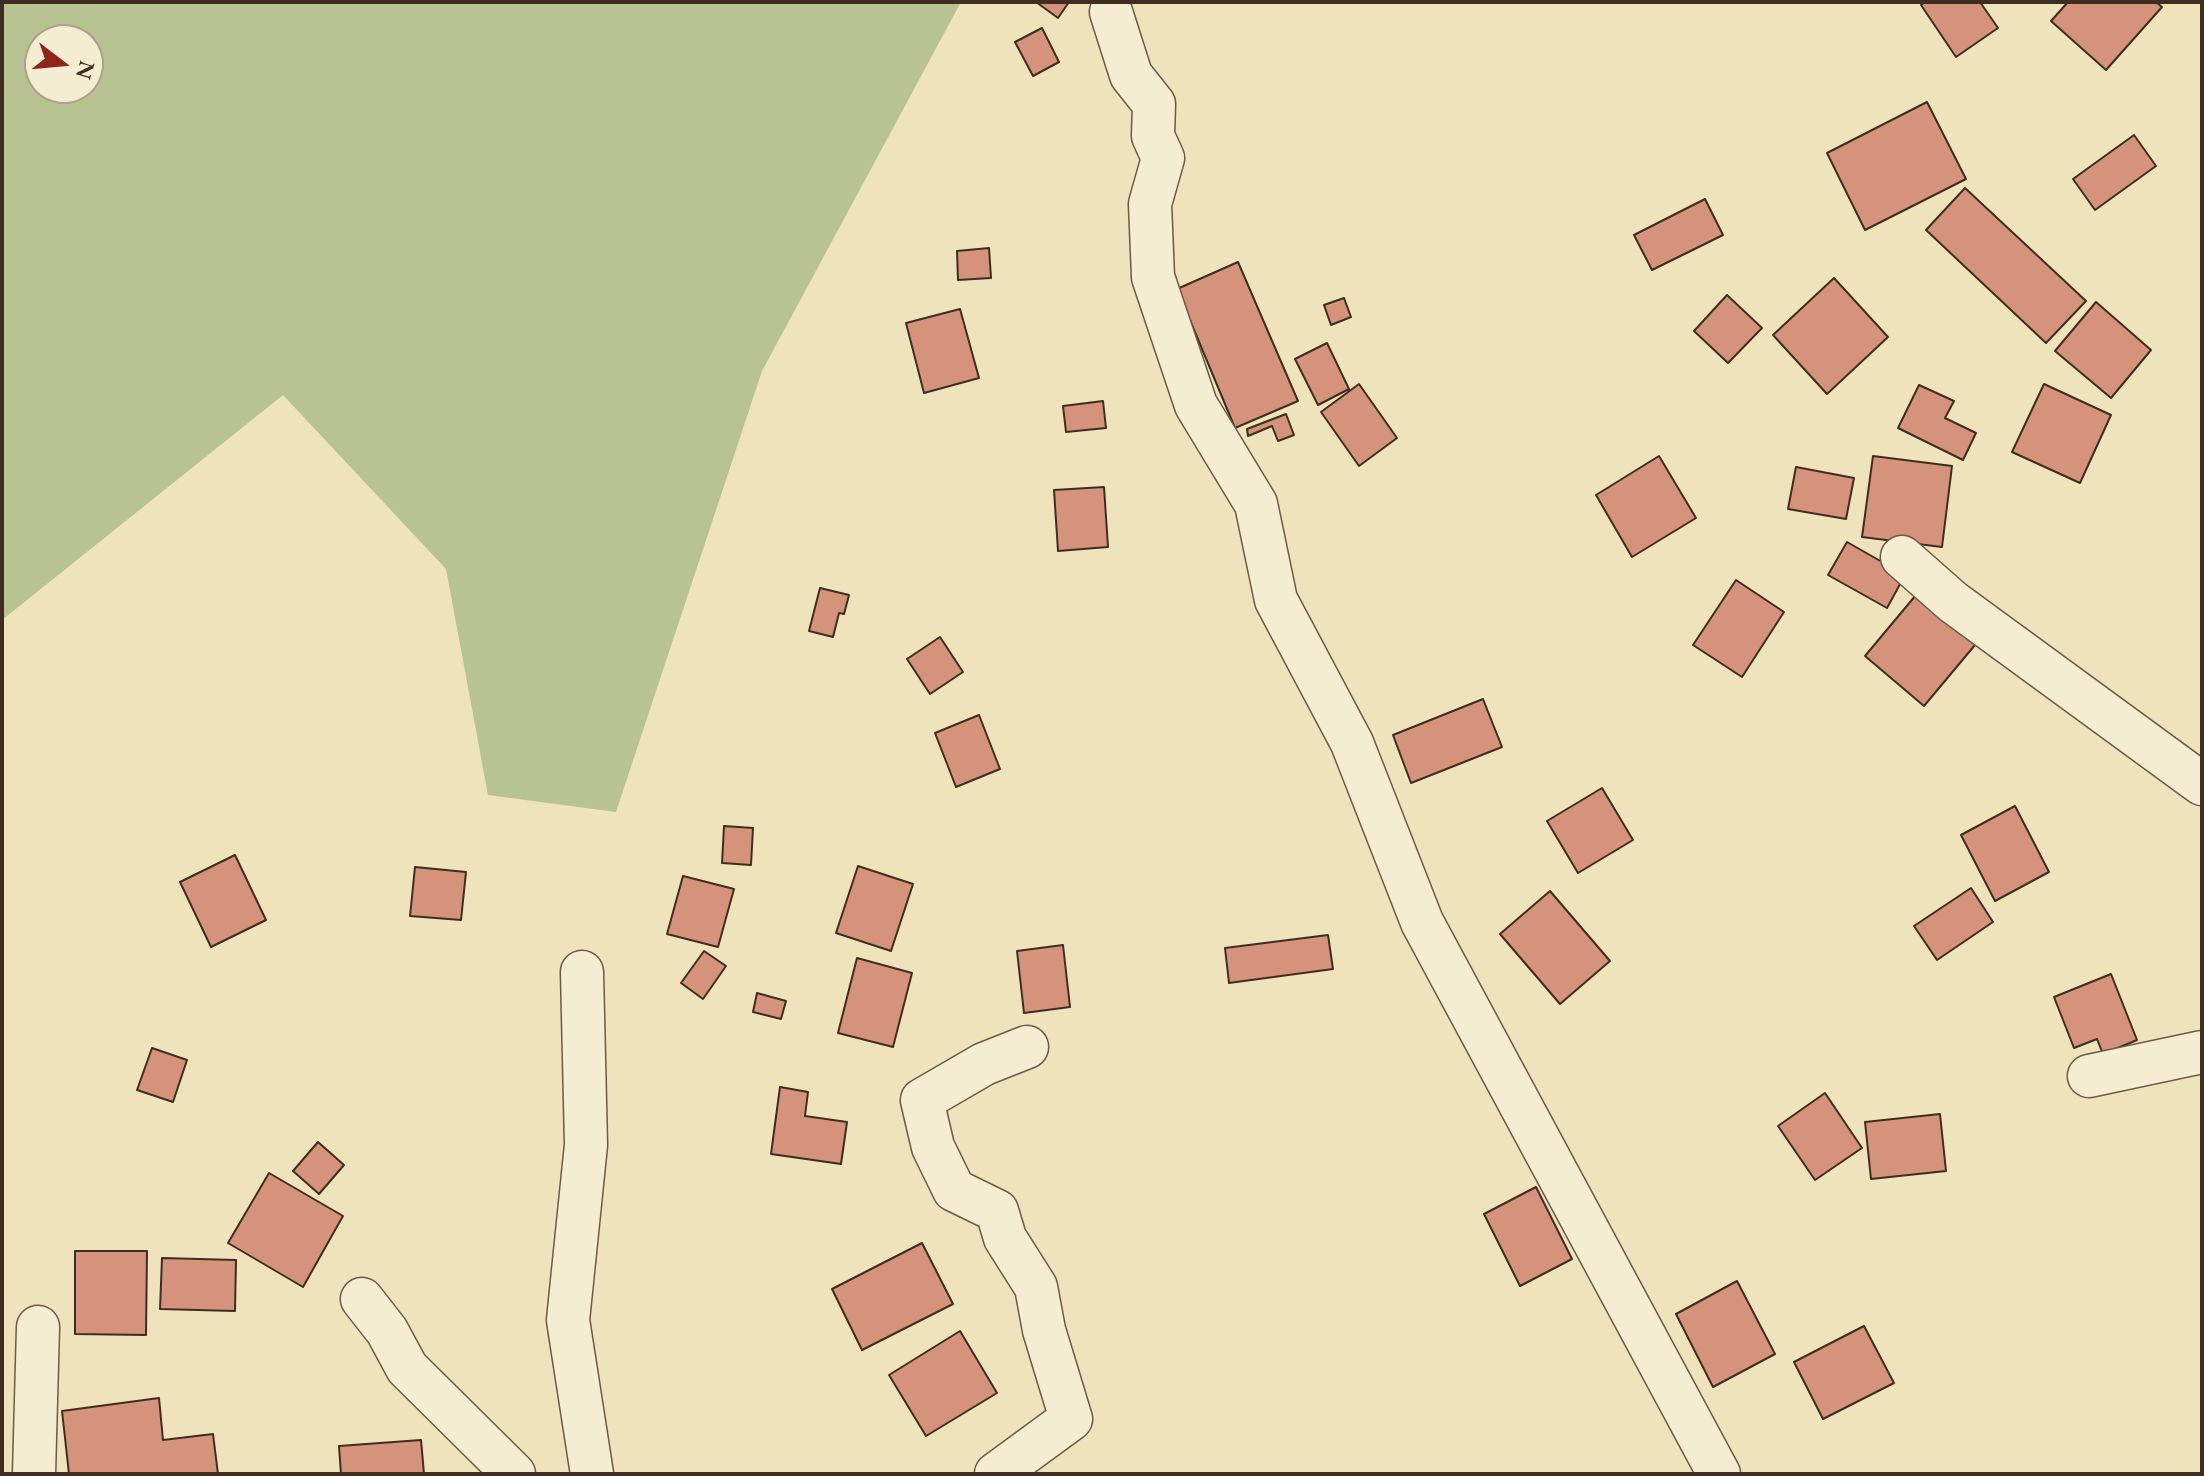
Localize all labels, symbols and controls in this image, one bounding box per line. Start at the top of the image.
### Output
north arrow [24,24,104,104]
text: N [69,58,102,83]

